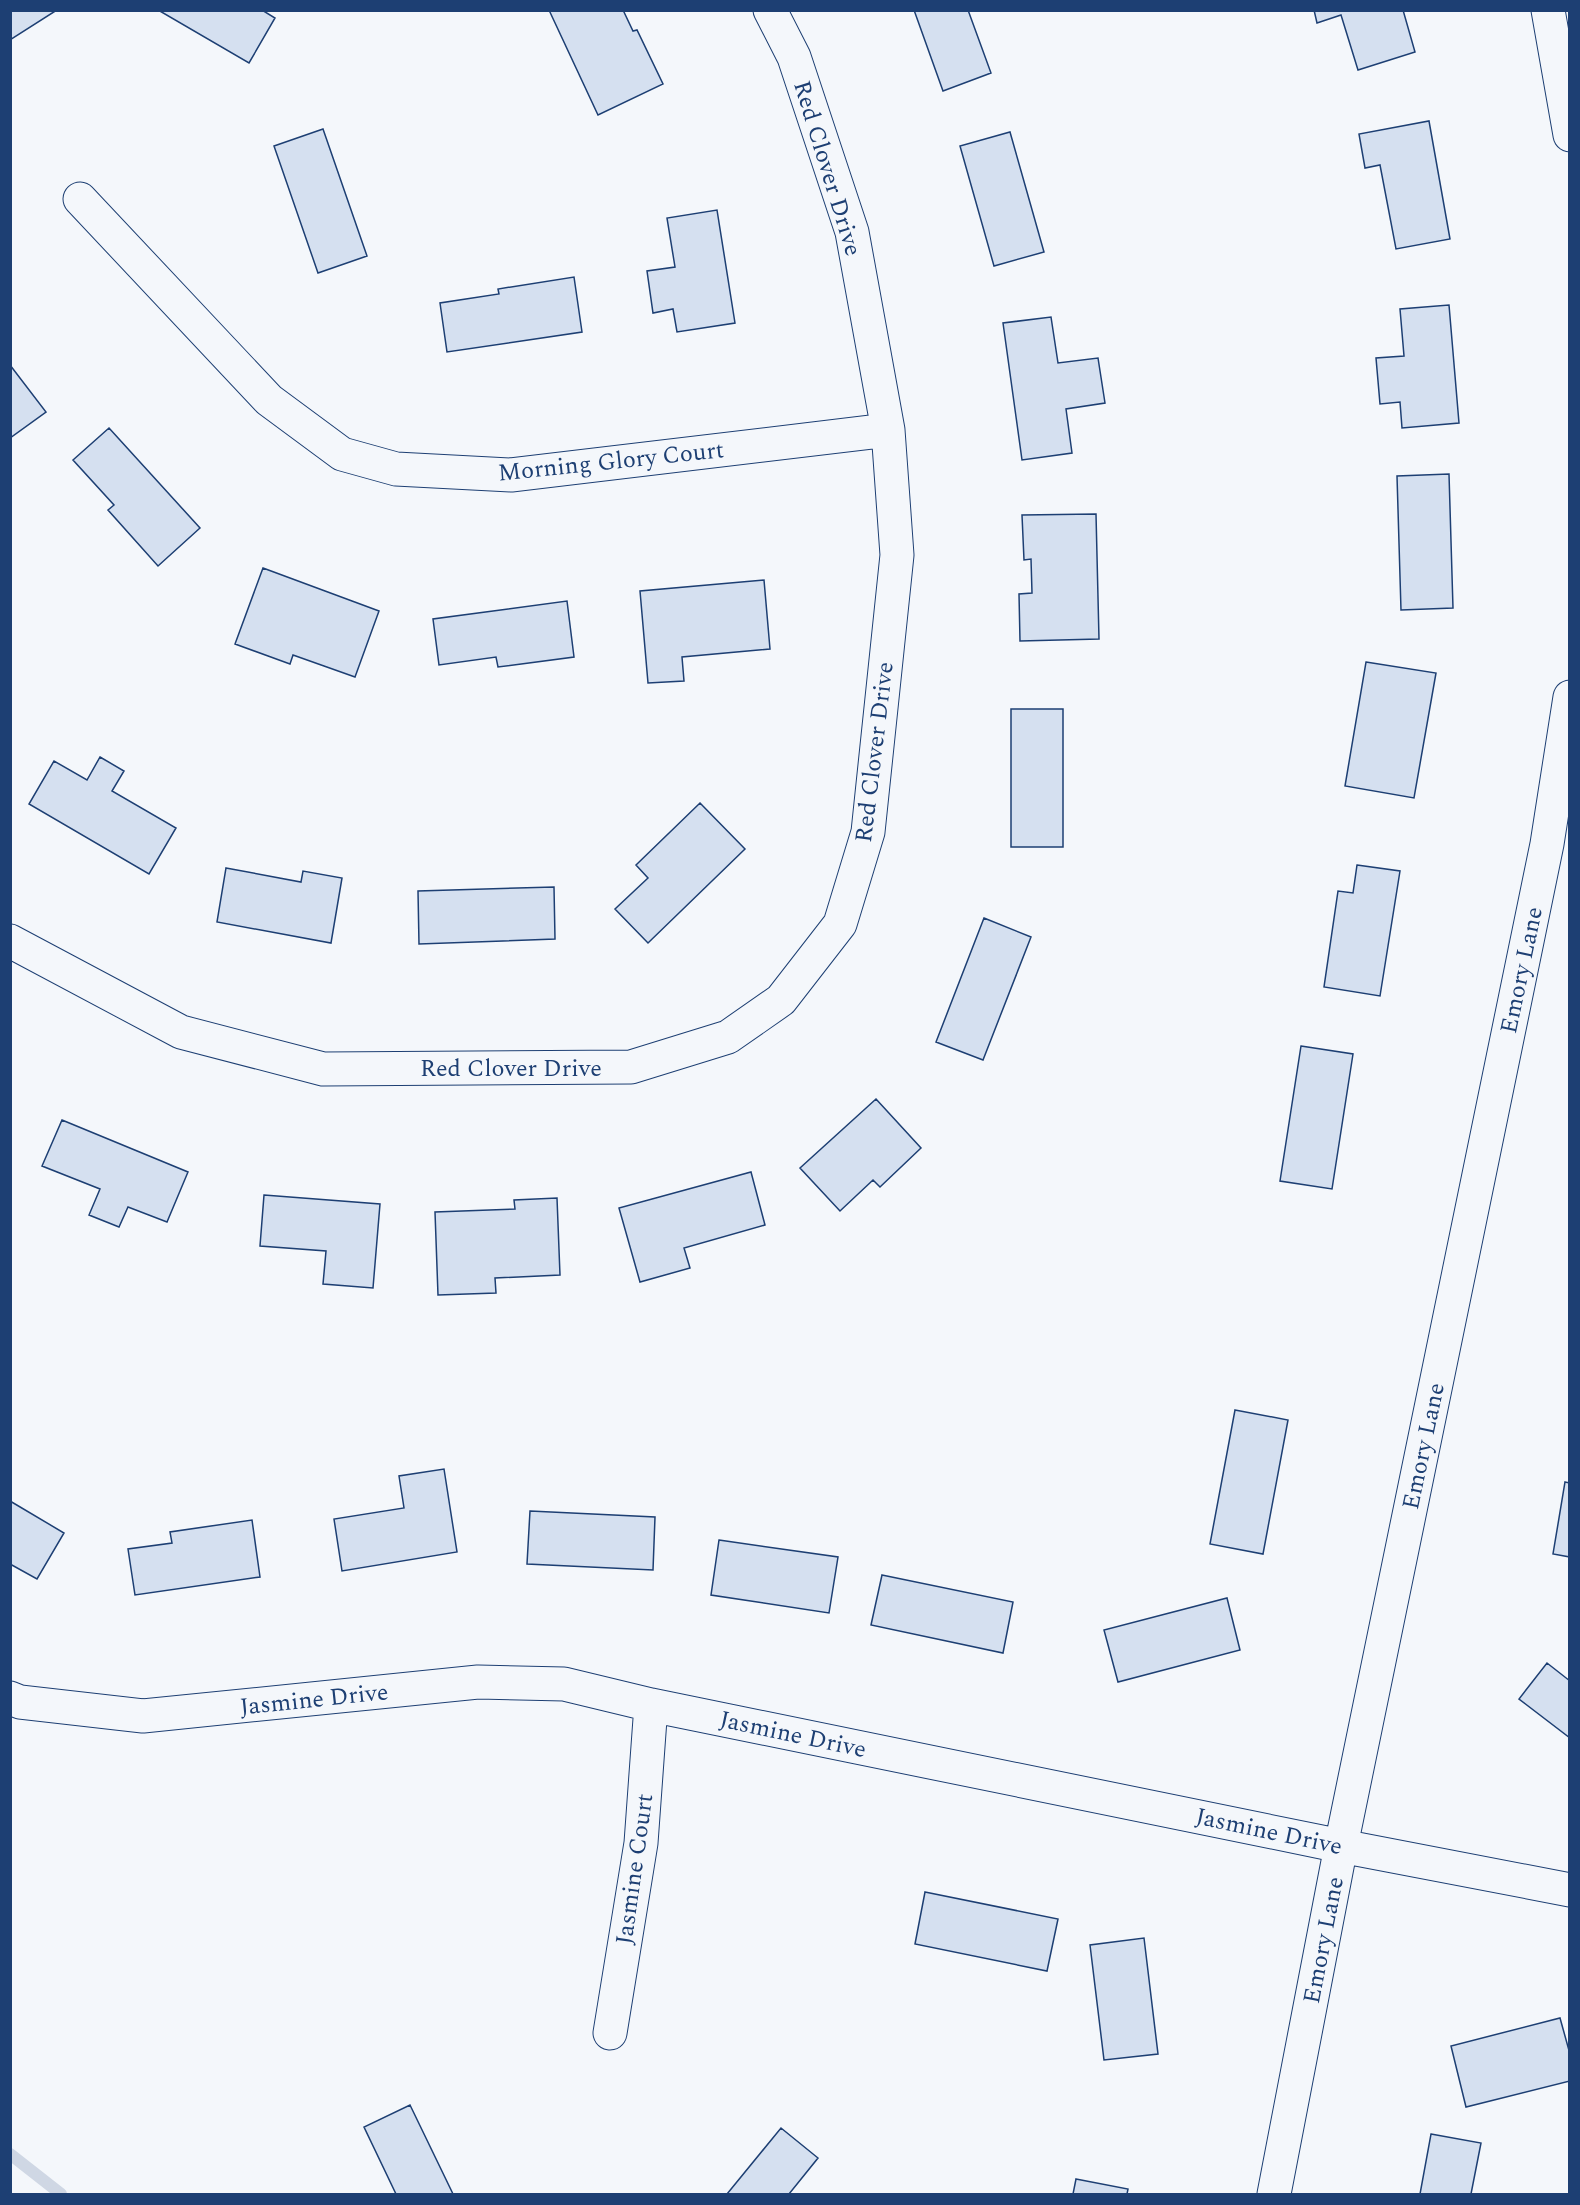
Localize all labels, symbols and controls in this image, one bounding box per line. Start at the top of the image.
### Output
street label: Red Clover Drive [783,76,871,260]
street label: Morning Glory Court [496,432,726,492]
street label: Red Clover Drive [846,660,904,845]
street label: Emory Lane [1491,903,1553,1037]
street label: Red Clover Drive [420,1051,602,1087]
street label: Emory Lane [1393,1379,1455,1513]
street label: Jasmine Drive [238,1674,390,1726]
street label: Jasmine Drive [716,1702,869,1768]
street label: Jasmine Court [607,1791,663,1947]
street label: Jasmine Drive [1192,1799,1345,1865]
street label: Emory Lane [1294,1874,1354,2007]

